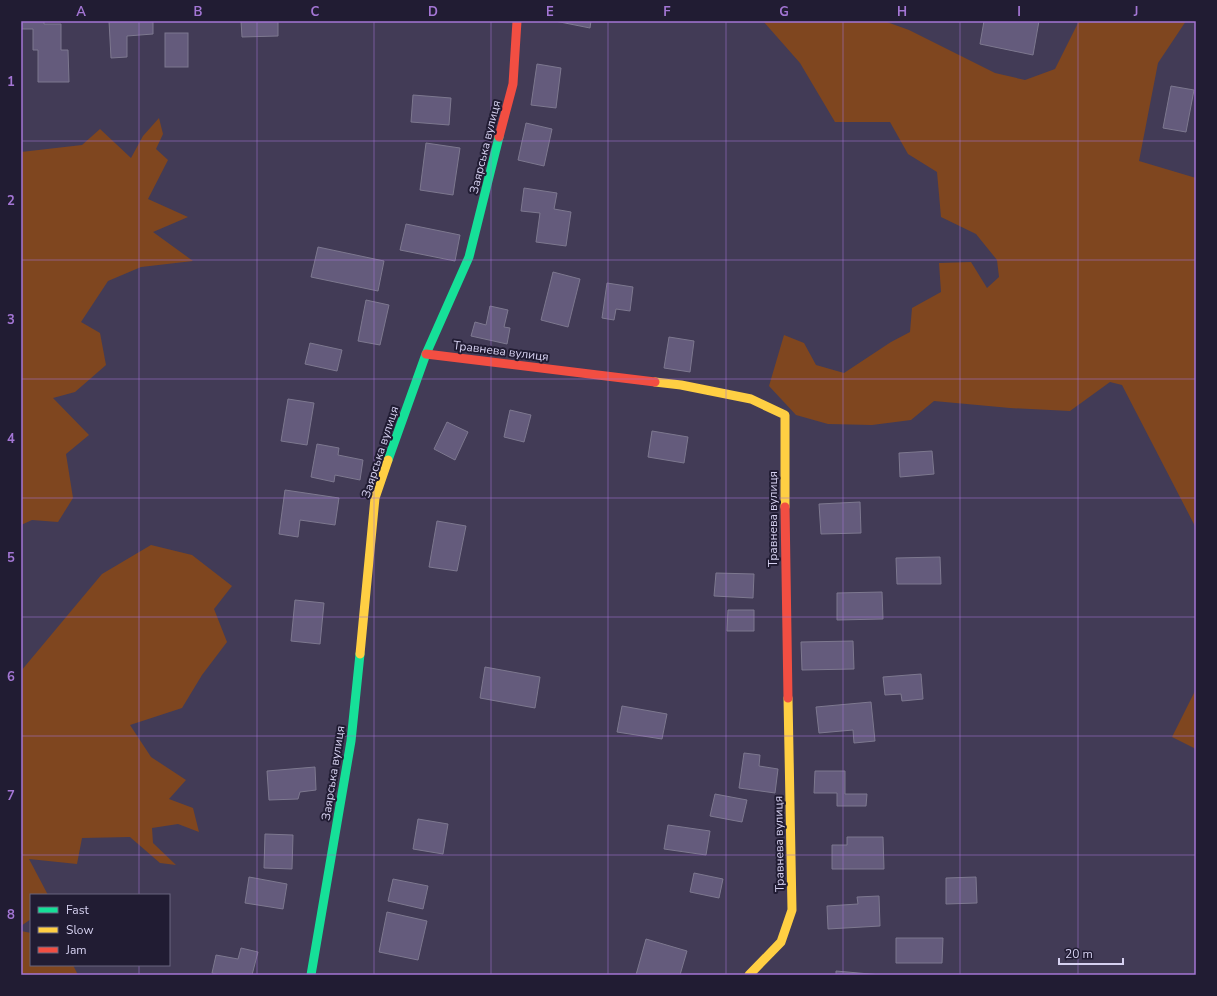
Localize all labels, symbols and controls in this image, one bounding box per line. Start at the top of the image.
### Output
text: A [76,3,86,21]
text: B [194,3,203,21]
text: C [311,3,320,21]
text: D [428,3,438,21]
text: E [546,3,554,21]
text: F [663,3,671,21]
text: G [779,3,789,21]
text: H [897,3,907,21]
text: I [1017,3,1021,21]
text: J [1133,3,1138,21]
text: 1 [7,73,15,91]
street label: Заярська вулиця [466,99,504,195]
text: 2 [7,192,15,210]
text: 3 [7,311,15,329]
street label: Травнева вулиця [452,337,550,365]
street label: Заярська вулиця [358,404,402,500]
text: 4 [7,430,15,448]
street label: Травнева вулиця [765,471,781,567]
text: 5 [7,549,15,567]
text: 6 [7,668,15,686]
street label: Заярська вулиця [318,724,348,822]
text: 7 [7,787,15,805]
street label: Травнева вулиця [770,796,788,892]
legend [30,894,170,966]
text: Fast [66,902,89,918]
text: 8 [7,906,15,924]
text: Slow [66,922,94,938]
scale bar [1059,940,1123,966]
text: Jam [65,942,87,958]
text: 20 m [1065,946,1093,962]

